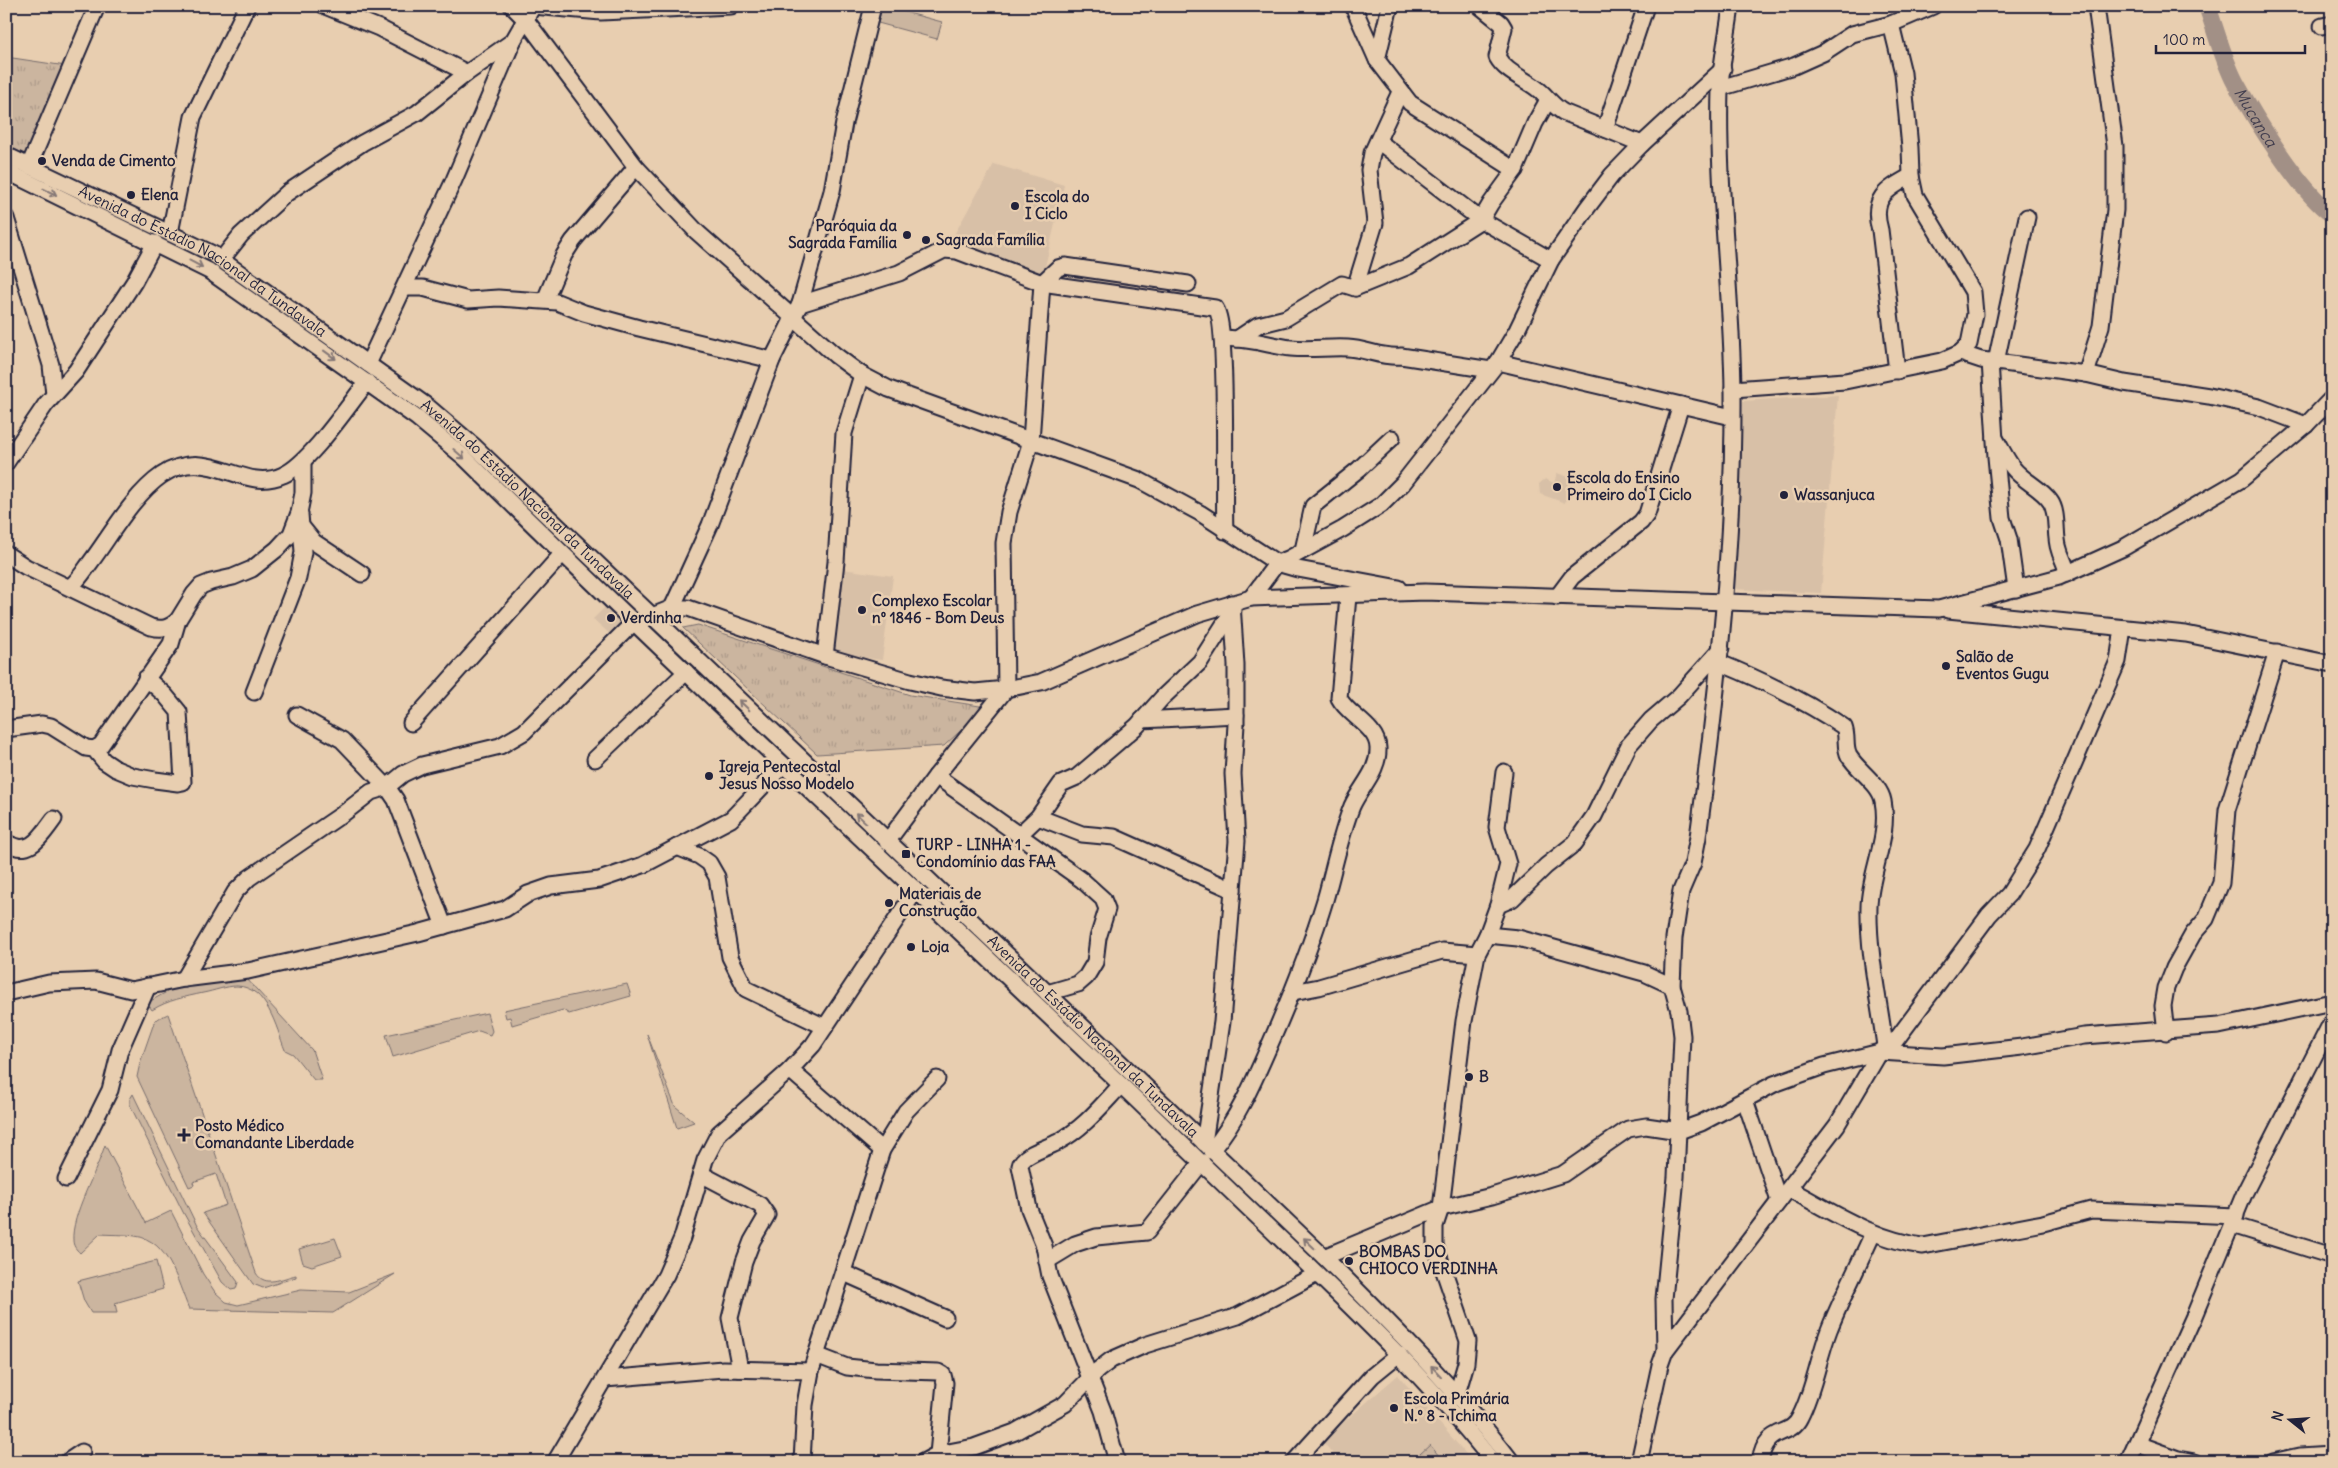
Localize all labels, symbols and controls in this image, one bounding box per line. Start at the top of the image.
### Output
scale bar [2156,22,2304,54]
text: 100 m [2163,30,2205,49]
water label: Mucanca [2230,84,2282,151]
place label: Venda de Cimento [52,151,176,170]
marker: Venda de Cimento [36,155,48,167]
street label: Avenida do Estádio Nacional da Tundavala [76,181,331,341]
place label: Elena [141,185,179,204]
place label: Escola do I Ciclo [1025,187,1090,223]
one-way arrow [42,188,57,197]
marker: Elena [125,189,137,201]
marker: Escola do I Ciclo [1009,200,1021,212]
place label: Paróquia da Sagrada Família [788,216,897,253]
marker: Paróquia da Sagrada Família [901,229,913,241]
place label: Sagrada Família [936,230,1045,250]
marker: Sagrada Família [920,234,932,246]
one-way arrow [188,259,203,269]
one-way arrow [323,350,337,360]
street label: Avenida do Estádio Nacional da Tundavala [417,395,639,603]
one-way arrow [453,448,466,459]
place label: Escola do Ensino Primeiro do I Ciclo [1567,468,1692,504]
marker: Escola do Ensino Primeiro do I Ciclo [1551,481,1563,493]
place label: Wassanjuca [1794,485,1875,504]
marker: Wassanjuca [1778,489,1790,501]
place label: Complexo Escolar nº 1846 - Bom Deus [872,591,1005,627]
marker: Complexo Escolar nº 1846 - Bom Deus [856,604,868,616]
place label: Verdinha [621,608,682,627]
marker: Verdinha [605,612,617,624]
place label: Salão de Eventos Gugu [1956,647,2049,684]
marker: Salão de Eventos Gugu [1940,660,1952,672]
one-way arrow [738,699,750,711]
place label: Igreja Pentecostal Jesus Nosso Modelo [719,757,855,793]
marker: Igreja Pentecostal Jesus Nosso Modelo [703,770,715,782]
one-way arrow [855,812,868,824]
place label: TURP - LINHA 1 - Condomínio das FAA [916,835,1056,871]
marker: TURP - LINHA 1 - Condomínio das FAA [900,848,912,860]
place label: Materiais de Construção [899,884,981,921]
marker: Materiais de Construção [883,897,895,909]
street label: Avenida do Estádio Nacional da Tundavala [984,931,1203,1142]
place label: Loja [921,937,950,956]
marker: Loja [905,941,917,953]
place label: B [1479,1067,1489,1086]
marker: B [1463,1071,1475,1083]
place label: Posto Médico Comandante Liberdade [195,1116,354,1152]
marker: Posto Médico Comandante Liberdade [177,1128,191,1142]
one-way arrow [1303,1237,1315,1249]
place label: BOMBAS DO CHIOCO VERDINHA [1359,1242,1498,1278]
marker: BOMBAS DO CHIOCO VERDINHA [1343,1255,1355,1267]
one-way arrow [1430,1364,1442,1377]
place label: Escola Primária N.º 8 - Tchima [1404,1389,1510,1425]
north arrow [2266,1396,2316,1446]
marker: Escola Primária N.º 8 - Tchima [1388,1402,1400,1414]
text: N [2268,1409,2288,1423]

